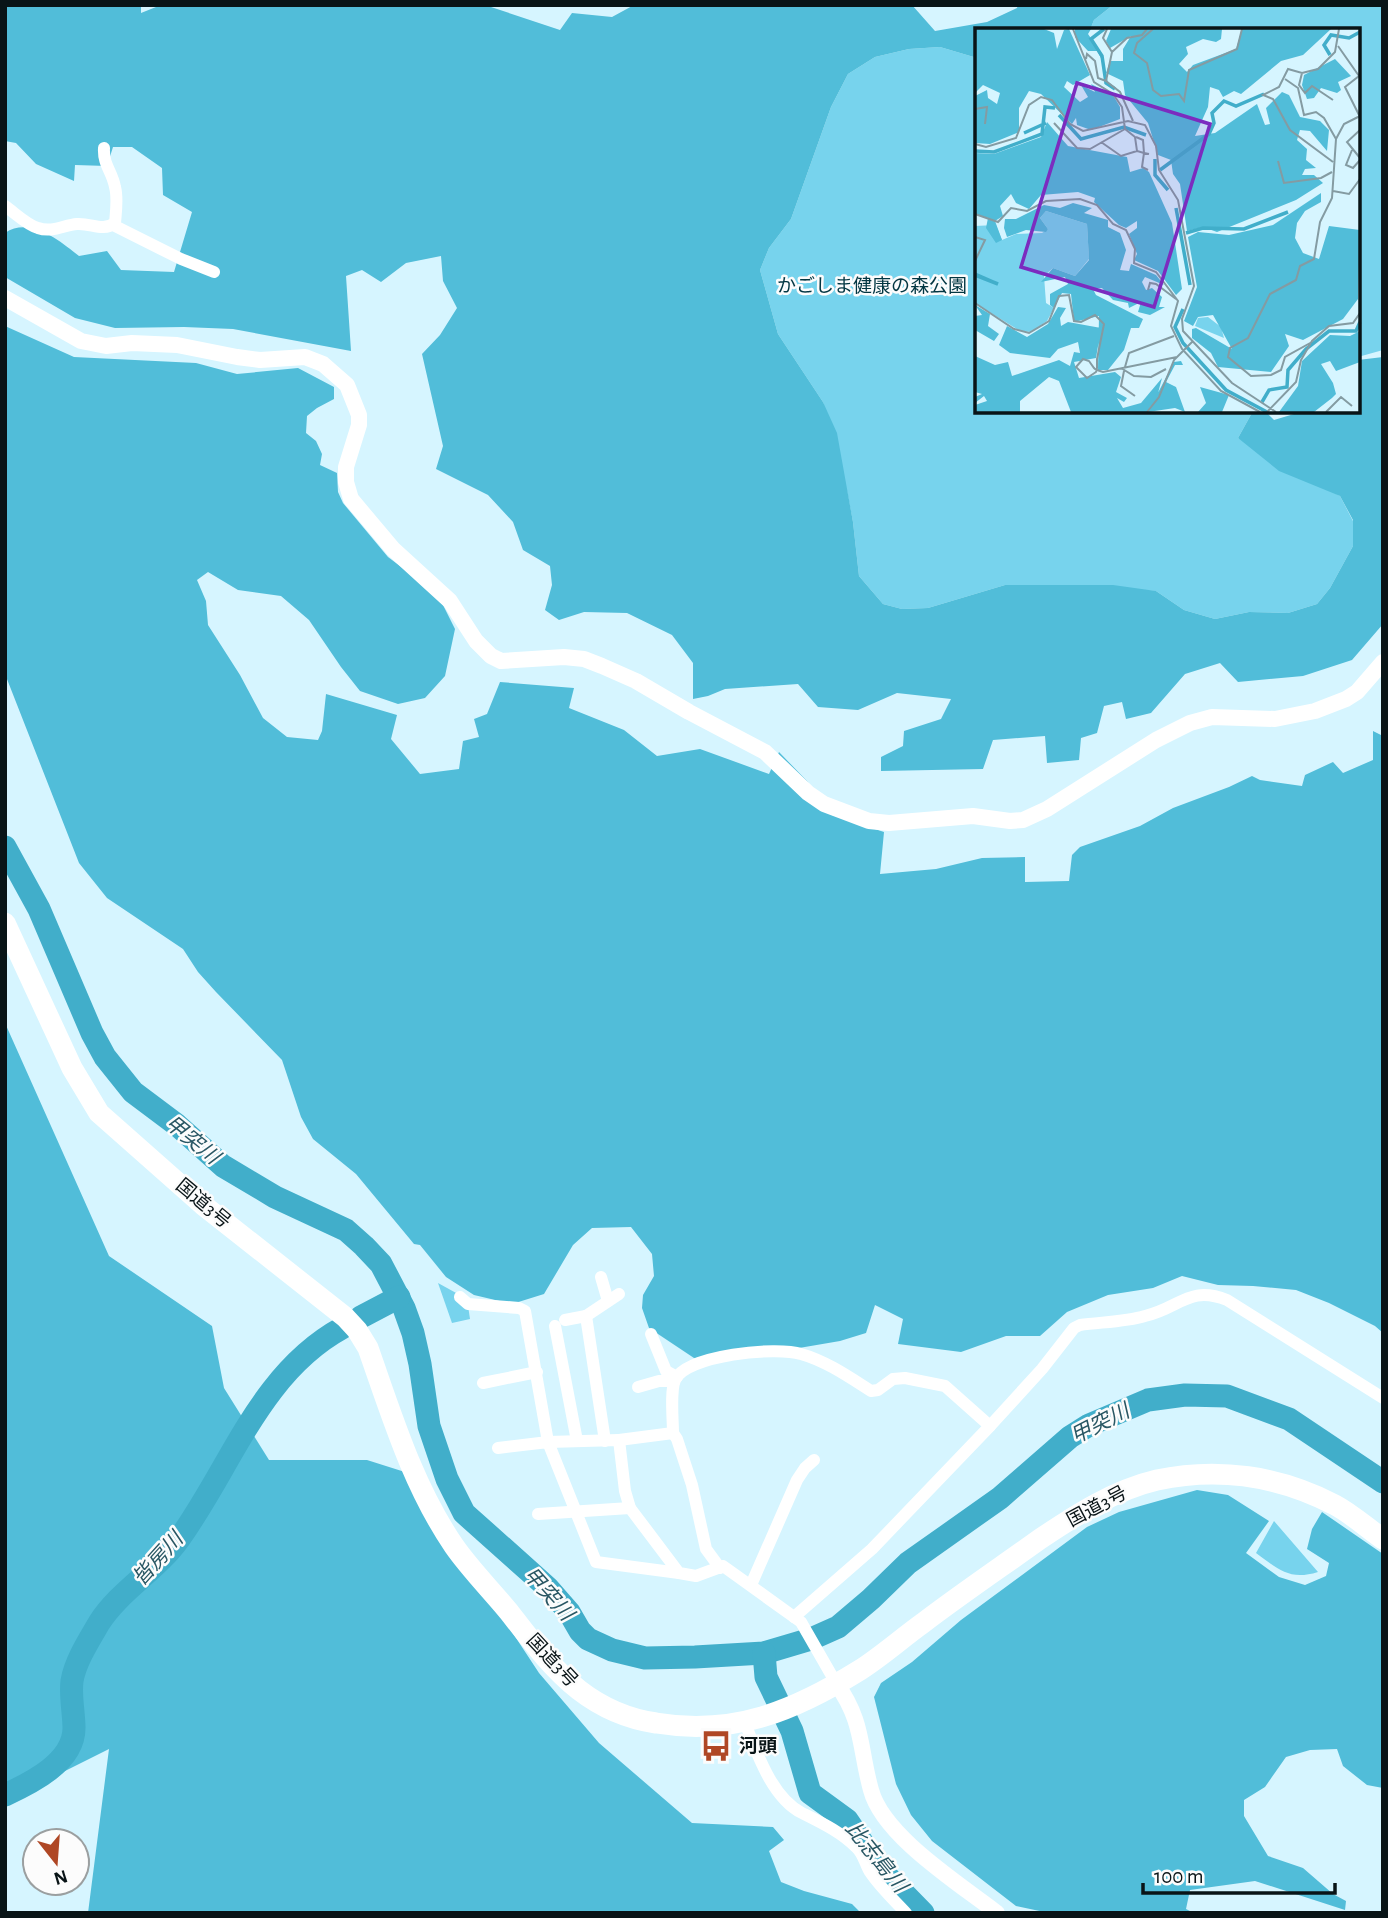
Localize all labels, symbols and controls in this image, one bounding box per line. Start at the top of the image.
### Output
inset map [975,28,1360,413]
park label: かごしま健康の森公園 [777,275,967,296]
water label: 甲突川 [161,1111,225,1169]
street label: 国道3号 [172,1175,235,1232]
water label: 甲突川 [1067,1399,1135,1448]
street label: 国道3号 [1063,1483,1130,1531]
water label: 皆房川 [128,1526,188,1589]
water label: 甲突川 [519,1563,579,1626]
street label: 国道3号 [523,1630,582,1691]
bus stop icon: 河頭 [699,1729,733,1763]
place label: 河頭 [739,1736,777,1756]
water label: 比志島川 [841,1817,913,1898]
north arrow [21,1827,91,1897]
scale bar [1143,1852,1336,1896]
text: N [51,1866,70,1888]
text: 100 m [1154,1866,1204,1887]

